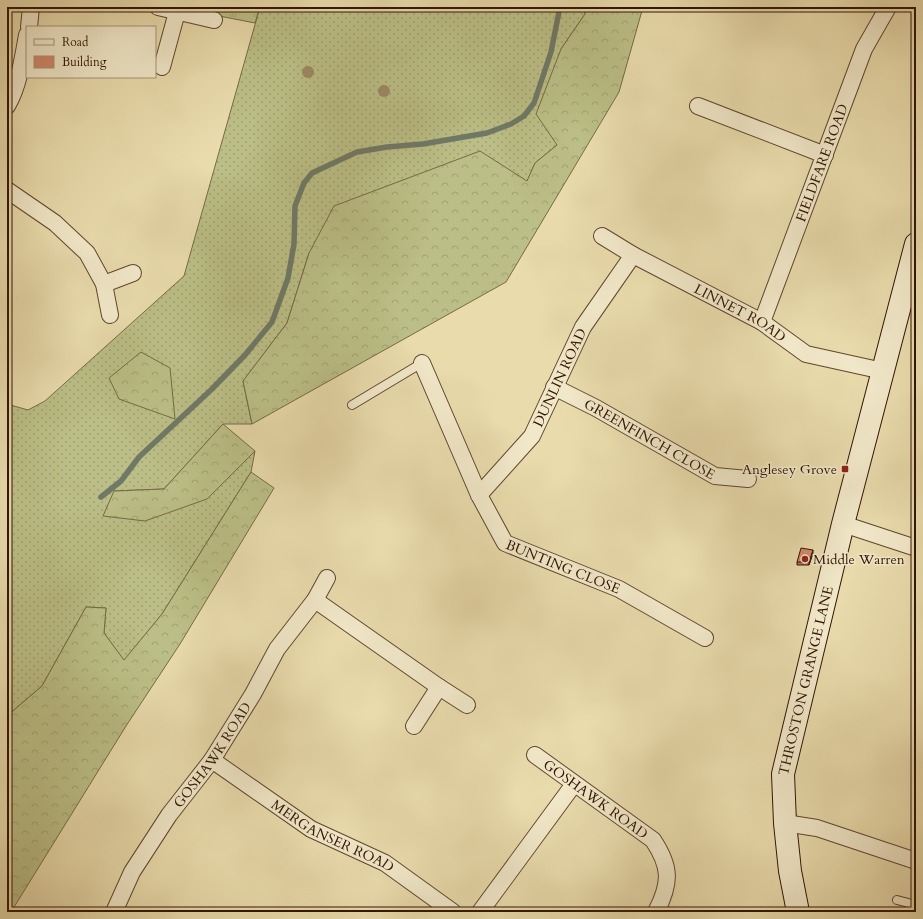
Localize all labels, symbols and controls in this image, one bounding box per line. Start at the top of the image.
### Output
legend [26,26,156,78]
text: Road [62,34,89,50]
text: Building [62,54,107,70]
street label: FIELDFARE ROAD [791,101,852,224]
street label: LINNET ROAD [691,279,790,346]
street label: DUNLIN ROAD [528,325,591,430]
street label: GREENFINCH CLOSE [581,394,719,484]
place label: Anglesey Grove [742,460,837,479]
marker: Anglesey Grove [840,464,850,474]
street label: BUNTING CLOSE [503,535,623,598]
place label: Middle Warren [813,550,905,569]
marker: Middle Warren [800,554,810,564]
street label: THROSTON GRANGE LANE [773,584,837,777]
street label: GOSHAWK ROAD [169,698,255,812]
street label: GOSHAWK ROAD [540,755,652,843]
street label: MERGANSER ROAD [268,795,398,876]

